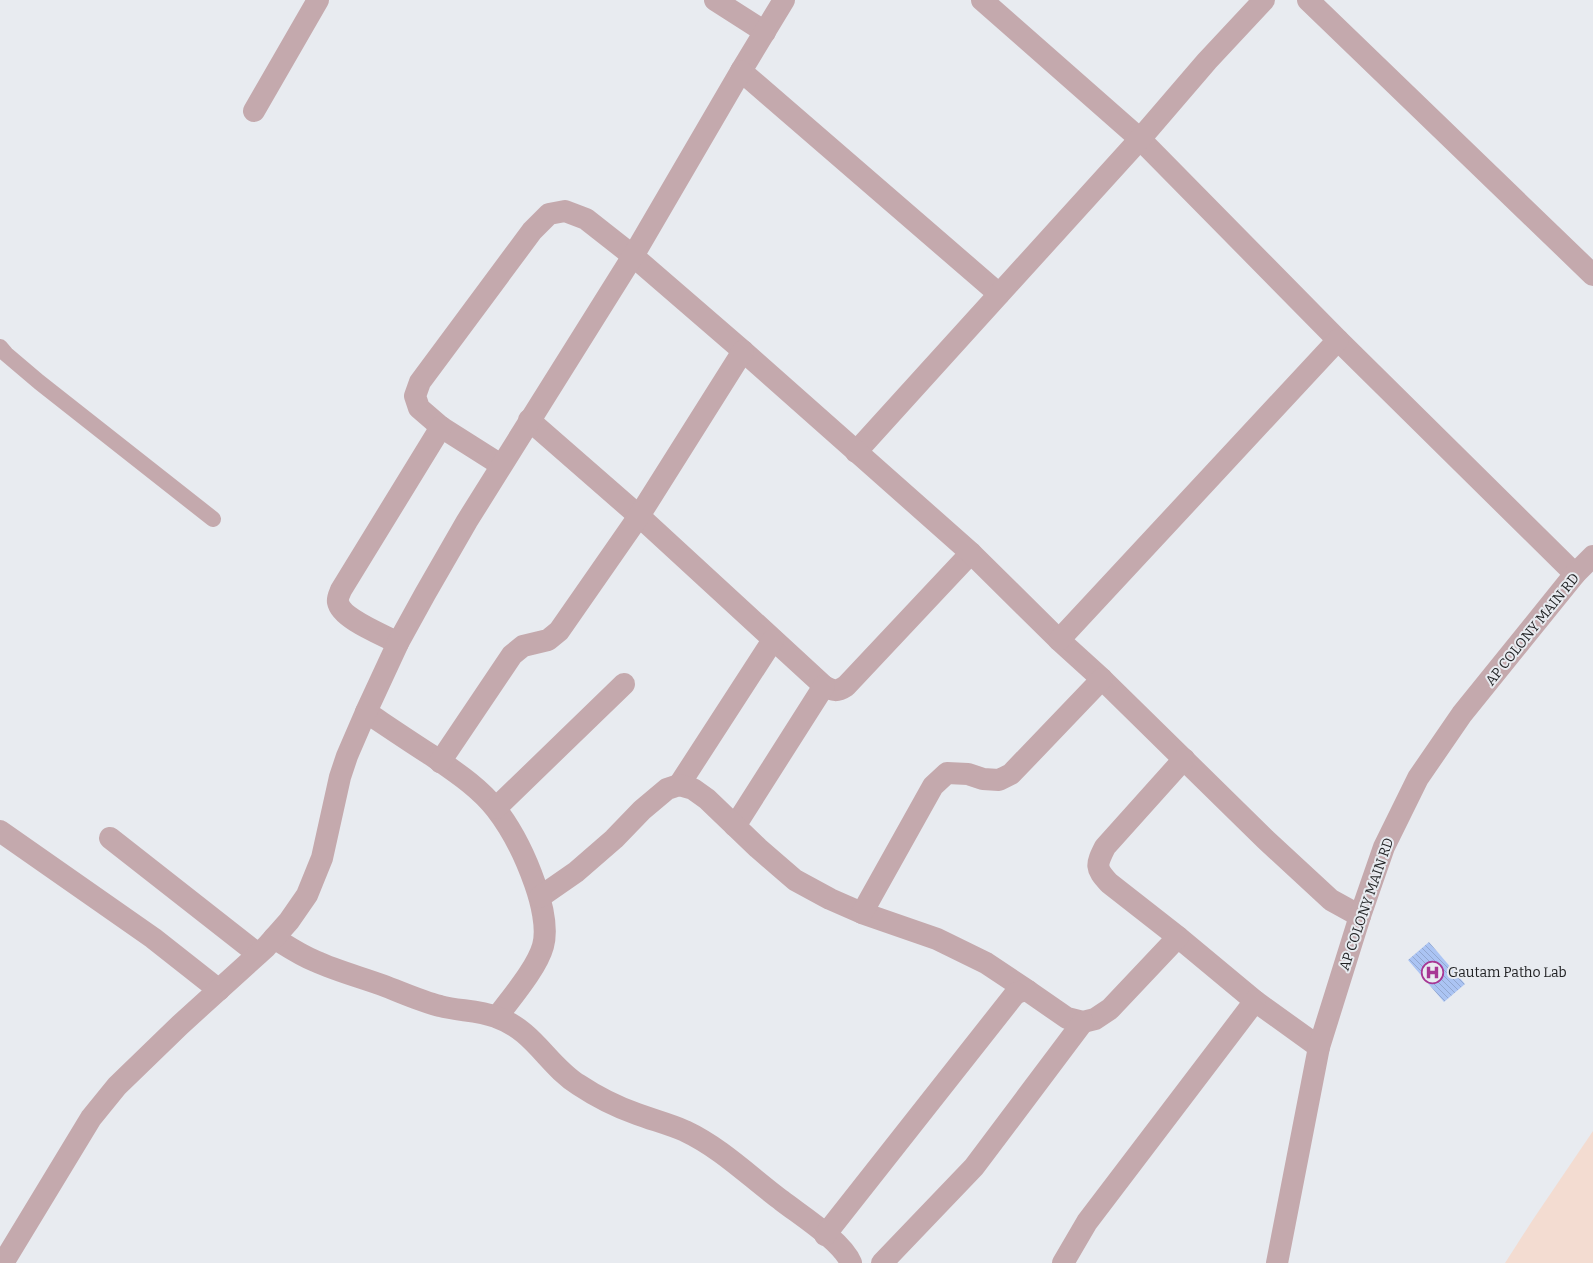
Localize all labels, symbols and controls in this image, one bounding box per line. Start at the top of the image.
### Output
street label: AP COLONY MAIN RD [1482,570,1583,689]
street label: AP COLONY MAIN RD [1336,835,1397,973]
hospital icon: Gautam Patho Lab [1419,959,1445,985]
place label: Gautam Patho Lab [1448,964,1567,981]

